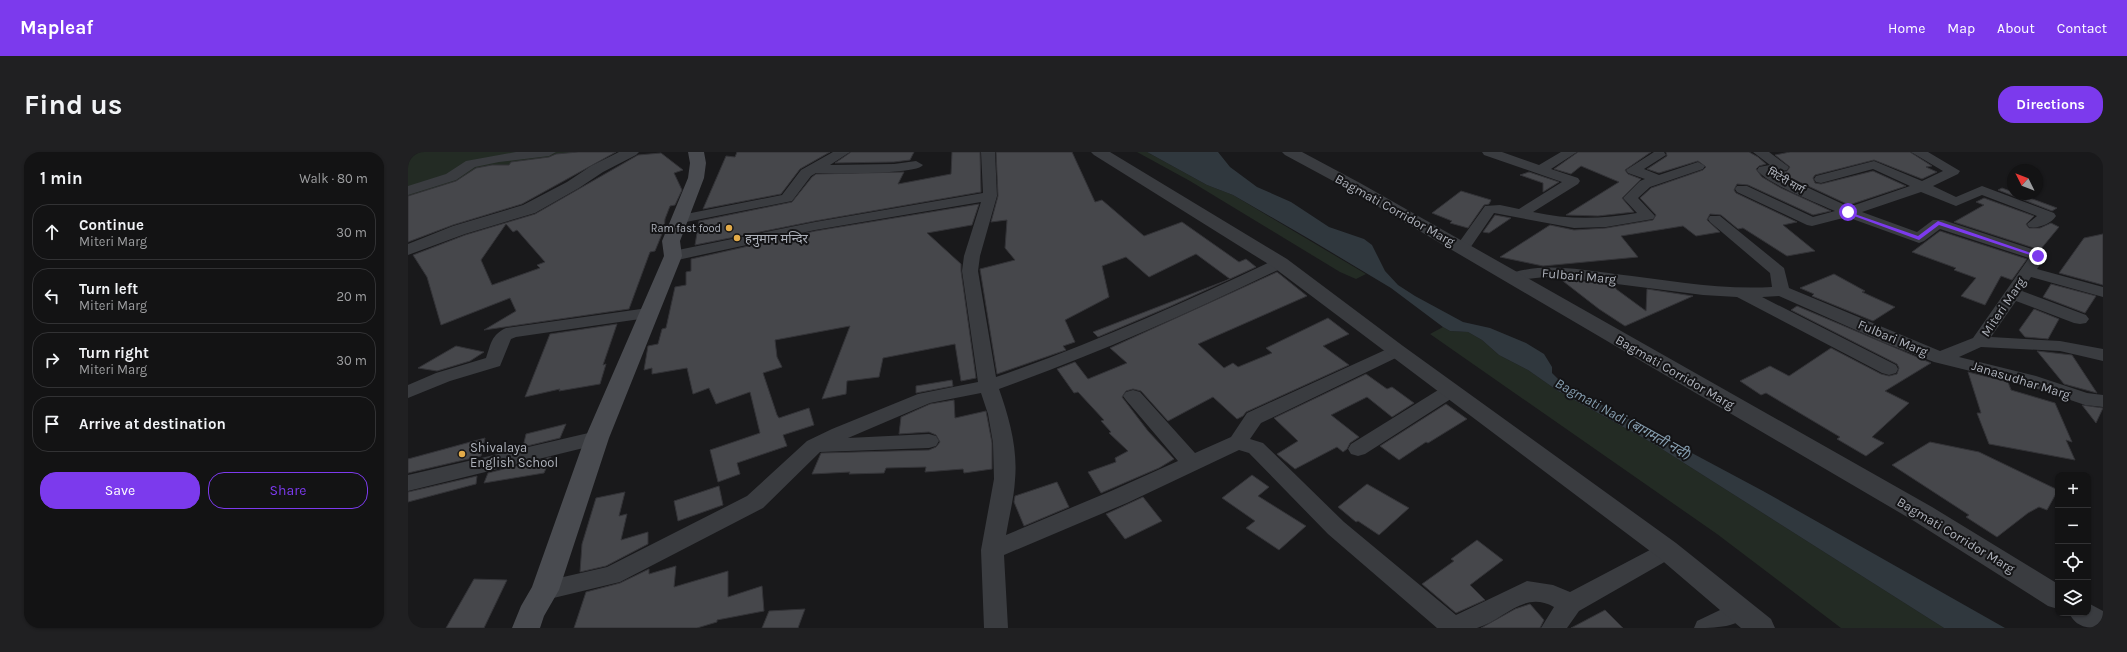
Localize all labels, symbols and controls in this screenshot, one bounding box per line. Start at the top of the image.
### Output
text: Mapleaf [20,17,93,39]
text: Home [1888,20,1925,37]
text: Map [1947,20,1975,37]
text: About [1997,20,2035,37]
text: Contact [2057,20,2107,37]
button: Directions [1998,86,2103,123]
text: Find us [24,88,123,121]
north arrow [2007,164,2043,200]
street label: मिटेरी मार्ग [1765,165,1808,197]
text: 1 min [40,168,83,188]
text: Walk · 80 m [299,171,368,186]
street label: Bagmati Corridor Marg [1332,171,1458,250]
route start [1839,203,1857,221]
text: Continue [79,216,144,234]
icon: ahead [41,221,63,243]
place label: Ram fast food [651,222,721,235]
marker: Ram fast food [724,223,734,233]
text: 30 m [336,225,367,240]
place label: हनुमान मन्दिर [745,231,809,247]
marker: हनुमान मन्दिर [732,233,742,243]
text: Miteri Marg [79,234,147,249]
route end [2029,247,2047,265]
street label: Fulbari Marg [1541,265,1617,287]
street label: Miteri Marg [1978,274,2029,339]
text: Turn left [79,280,138,298]
icon: left [41,285,63,307]
text: 20 m [337,289,367,304]
text: Miteri Marg [79,298,147,313]
street label: Fulbari Marg [1856,317,1931,360]
street label: Bagmati Corridor Marg [1613,332,1738,412]
text: Turn right [79,344,149,362]
icon: right [41,349,63,371]
text: 30 m [336,353,367,368]
street label: Janasudhar Marg [1970,358,2073,402]
text: Miteri Marg [79,362,147,377]
water label: Bagmati Nadi (बागमती नदी) [1552,375,1694,464]
icon: arrive [41,413,63,435]
text: Arrive at destination [79,415,226,433]
place label: Shivalaya English School [470,440,558,470]
marker: Shivalaya English School [457,449,467,459]
button: Save [40,472,200,509]
button: Share [208,472,368,509]
map controls [2055,472,2091,616]
button: + [2055,472,2091,508]
street label: Bagmati Corridor Marg [1894,494,2018,576]
button: − [2055,508,2091,544]
button: locate [2055,544,2091,580]
button: layers [2055,580,2091,616]

